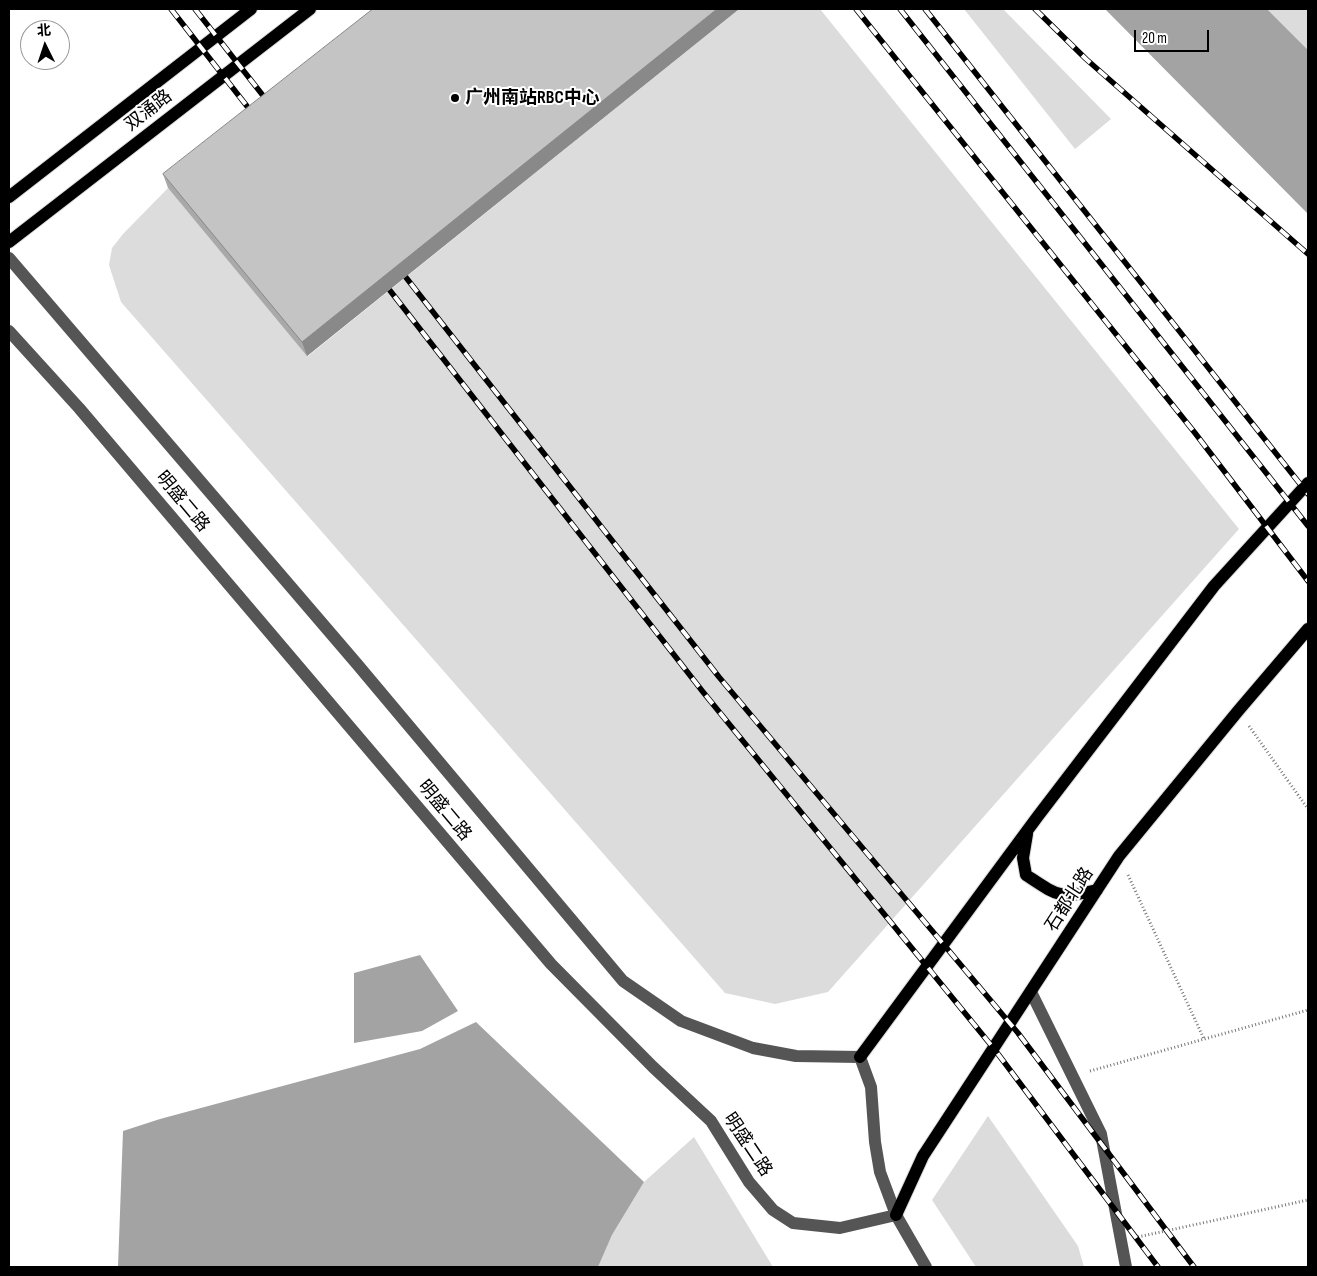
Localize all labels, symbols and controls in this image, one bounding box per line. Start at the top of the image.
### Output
north arrow [20,20,70,70]
scale bar [1137,20,1212,52]
text: 北 [36,22,52,40]
text: 20 m [1142,29,1167,48]
street label: 双涌路 [121,86,177,136]
place label: 广州南站RBC中心 [465,87,600,109]
marker: 广州南站RBC中心 [449,92,461,104]
street label: 明盛二路 [151,467,213,537]
street label: 明盛二路 [413,776,475,846]
street label: 石都北路 [1041,864,1099,936]
street label: 明盛二路 [718,1109,776,1181]

